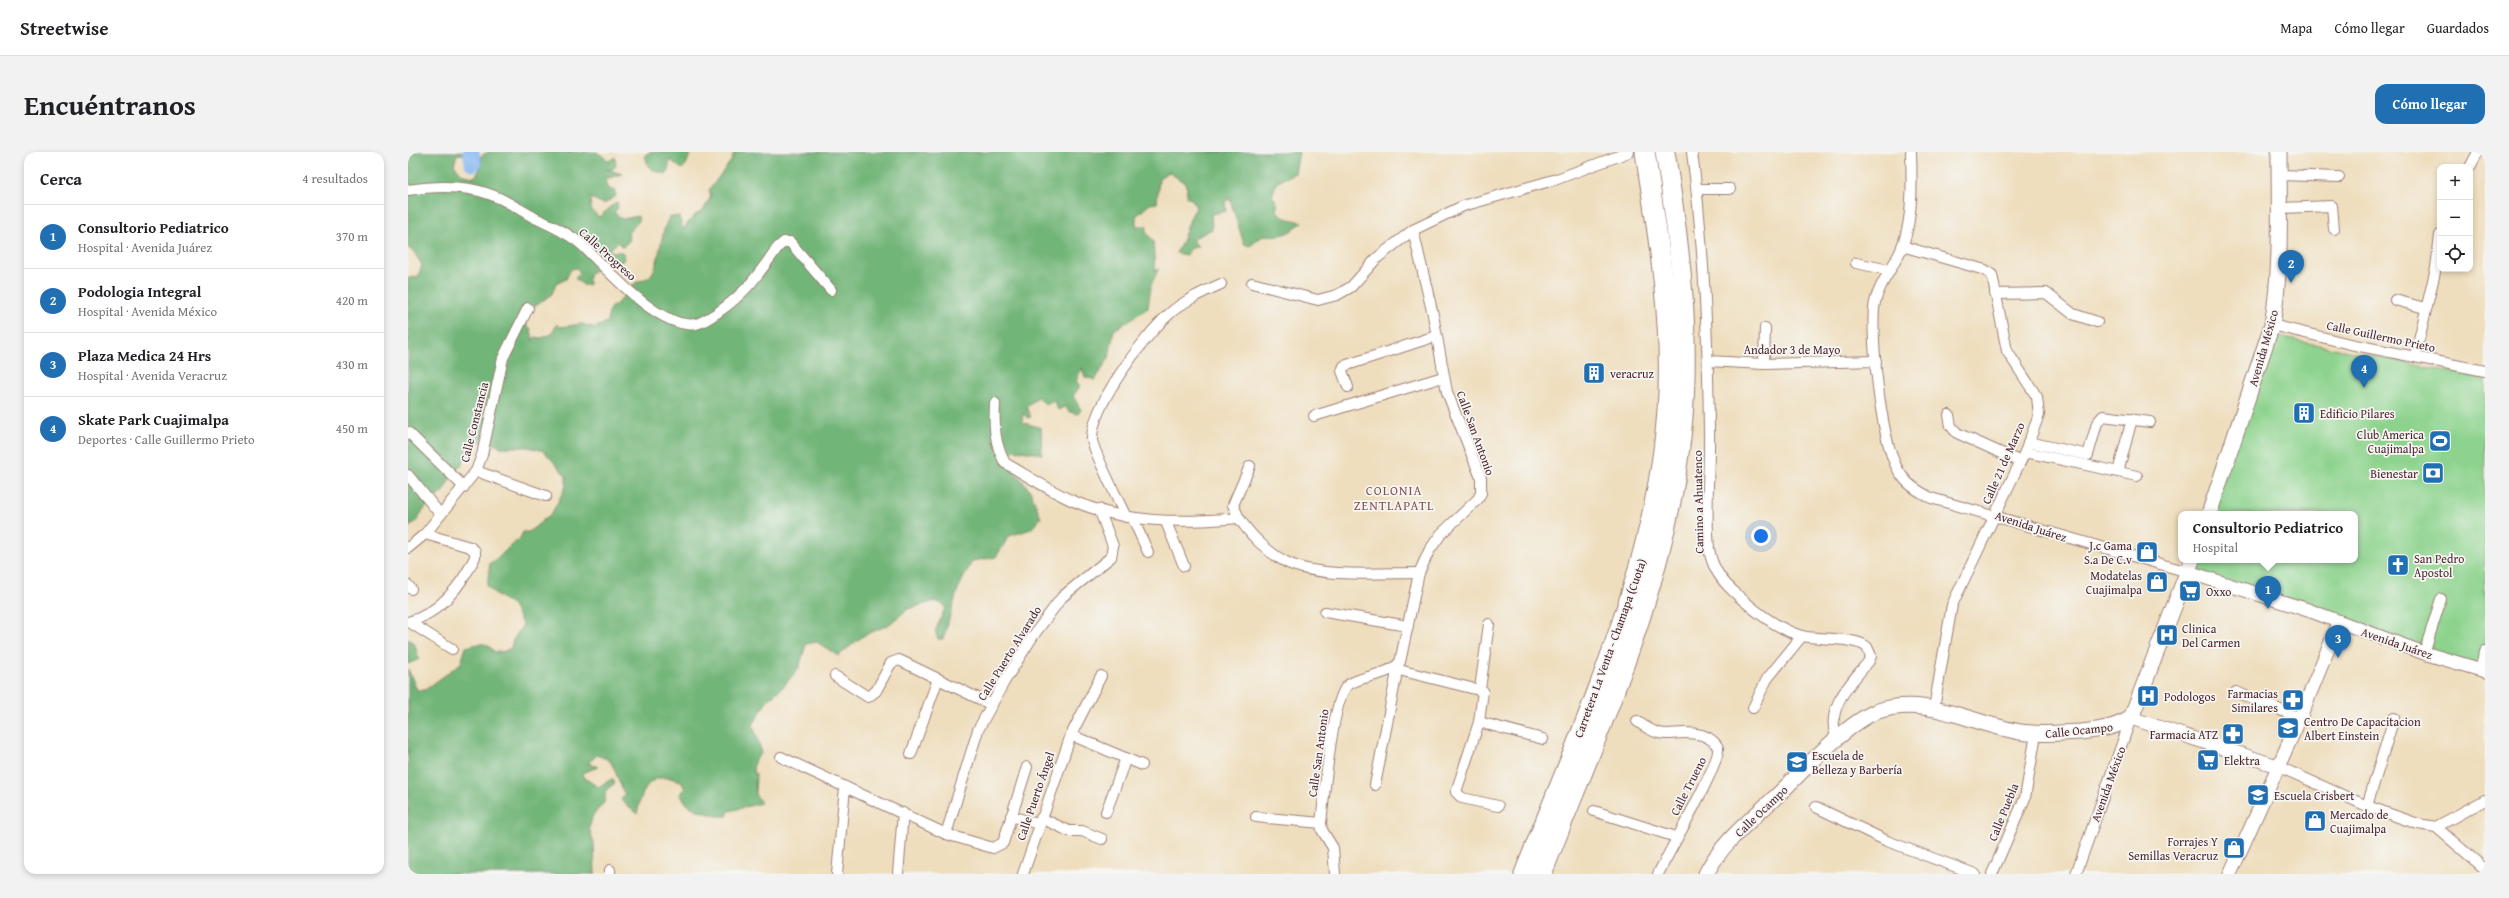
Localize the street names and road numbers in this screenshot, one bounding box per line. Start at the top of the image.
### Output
street label: Calle Progreso [576,224,640,284]
street label: Avenida México [2244,308,2282,388]
street label: Calle Guillermo Prieto [2325,316,2437,356]
street label: Andador 3 de Mayo [1744,341,1840,358]
street label: Calle Constancia [456,380,492,464]
street label: Calle San Antonio [1453,388,1499,478]
street label: Calle 21 de Marzo [1977,419,2029,507]
street label: Camino a Ahuatenco [1689,450,1707,554]
street label: Avenida Juárez [1993,506,2069,546]
street label: Carretera La Venta - Chamapa (Cuota) [1570,556,1650,740]
street label: Calle Puerto Alvarado [973,602,1045,704]
street label: Avenida Juárez [2359,623,2435,663]
street label: Calle San Antonio [1303,708,1333,798]
street label: Calle Ocampo [2044,718,2114,742]
street label: Avenida México [2086,744,2130,824]
street label: Calle Puerto Ángel [1012,749,1058,843]
street label: Calle Trueno [1666,754,1710,818]
street label: Calle Puebla [1984,780,2022,843]
street label: Calle Ocampo [1731,781,1791,841]

